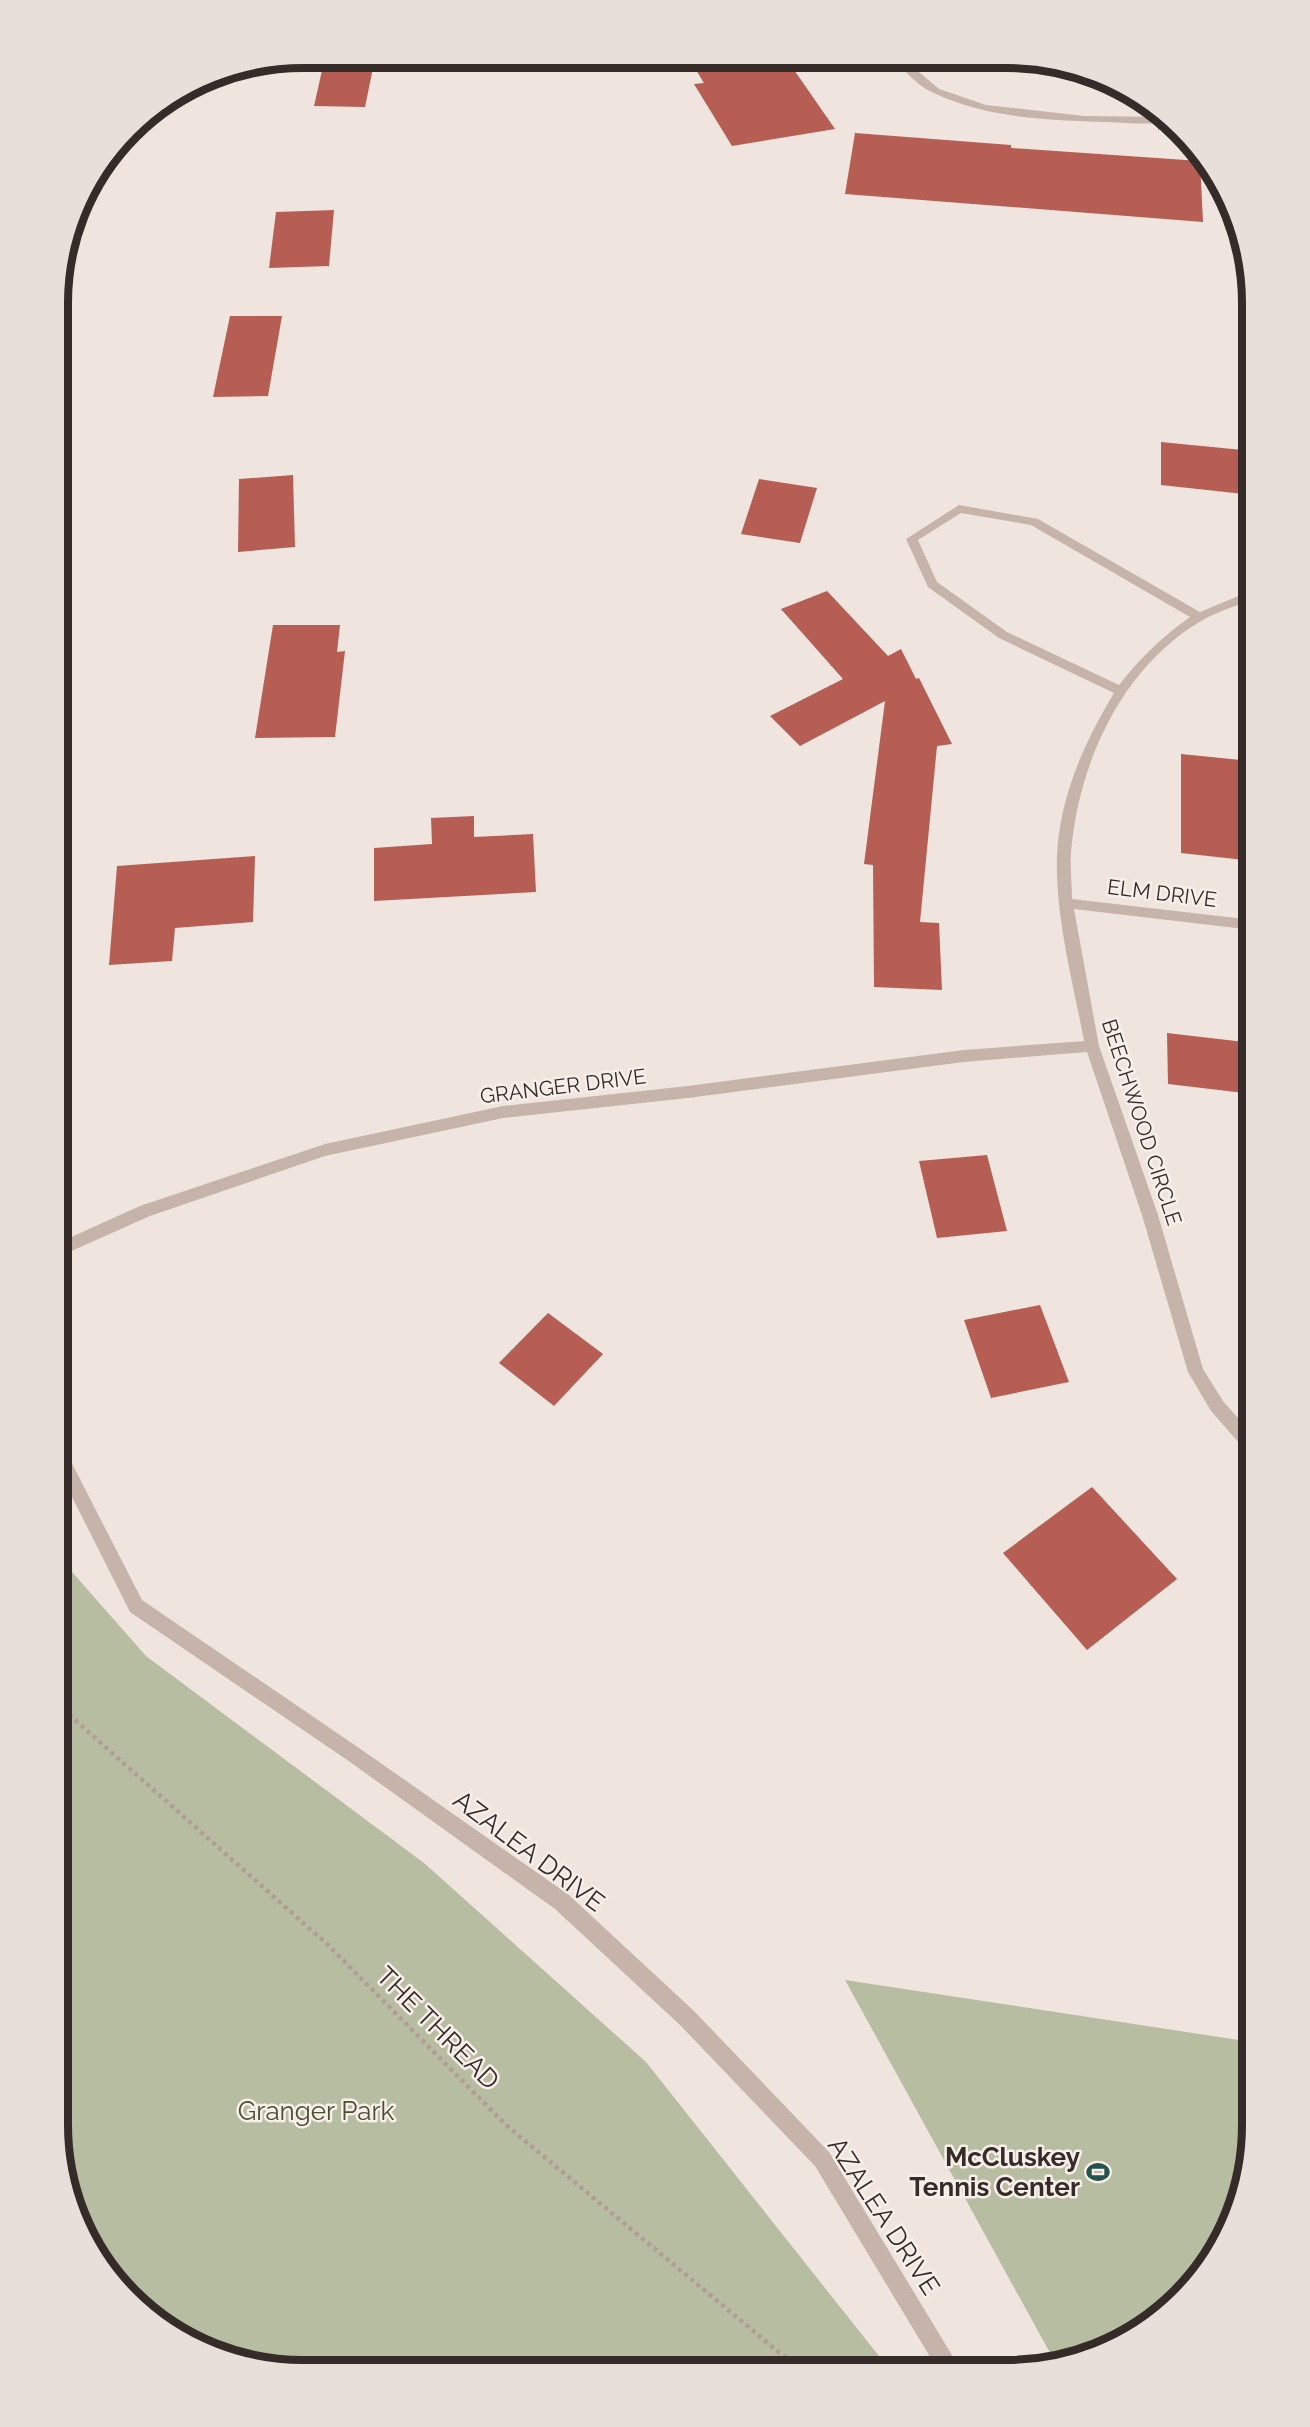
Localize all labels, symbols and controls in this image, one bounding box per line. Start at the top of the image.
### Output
street label: ELM DRIVE [1106,874,1218,912]
street label: BEECHWOOD CIRCLE [1097,1016,1187,1228]
street label: GRANGER DRIVE [479,1063,647,1109]
street label: AZALEA DRIVE [448,1784,610,1918]
street label: THE THREAD [371,1961,505,2095]
park label: Granger Park [238,2096,395,2126]
street label: AZALEA DRIVE [822,2132,946,2300]
place label: McCluskey Tennis Center [909,2142,1080,2202]
sports icon: McCluskey Tennis Center [1085,2159,1111,2185]

